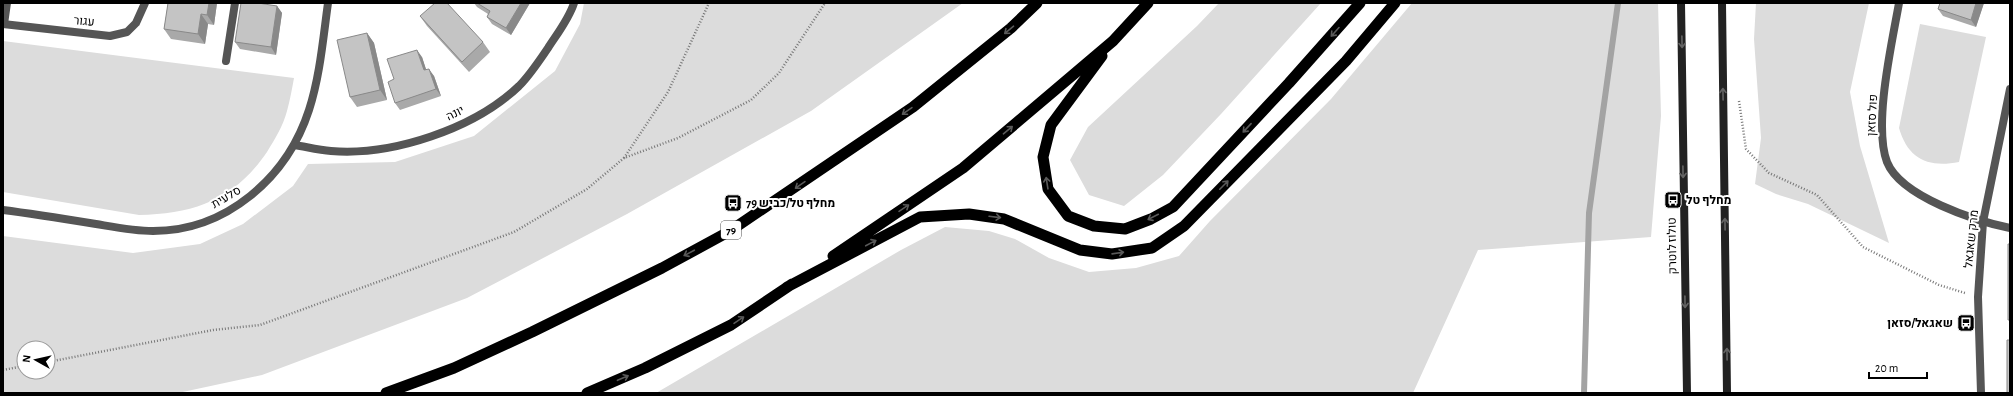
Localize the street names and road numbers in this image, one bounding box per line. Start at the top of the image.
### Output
street label: עגור [73,14,95,28]
street label: פול סזאן [1865,94,1879,136]
street label: יונה [444,104,466,122]
street label: סלעית [209,184,243,210]
street label: מרק שאגאל [1962,209,1980,269]
street label: טולוז לוטרק [1666,217,1678,275]
road number: 79 [721,221,741,239]

